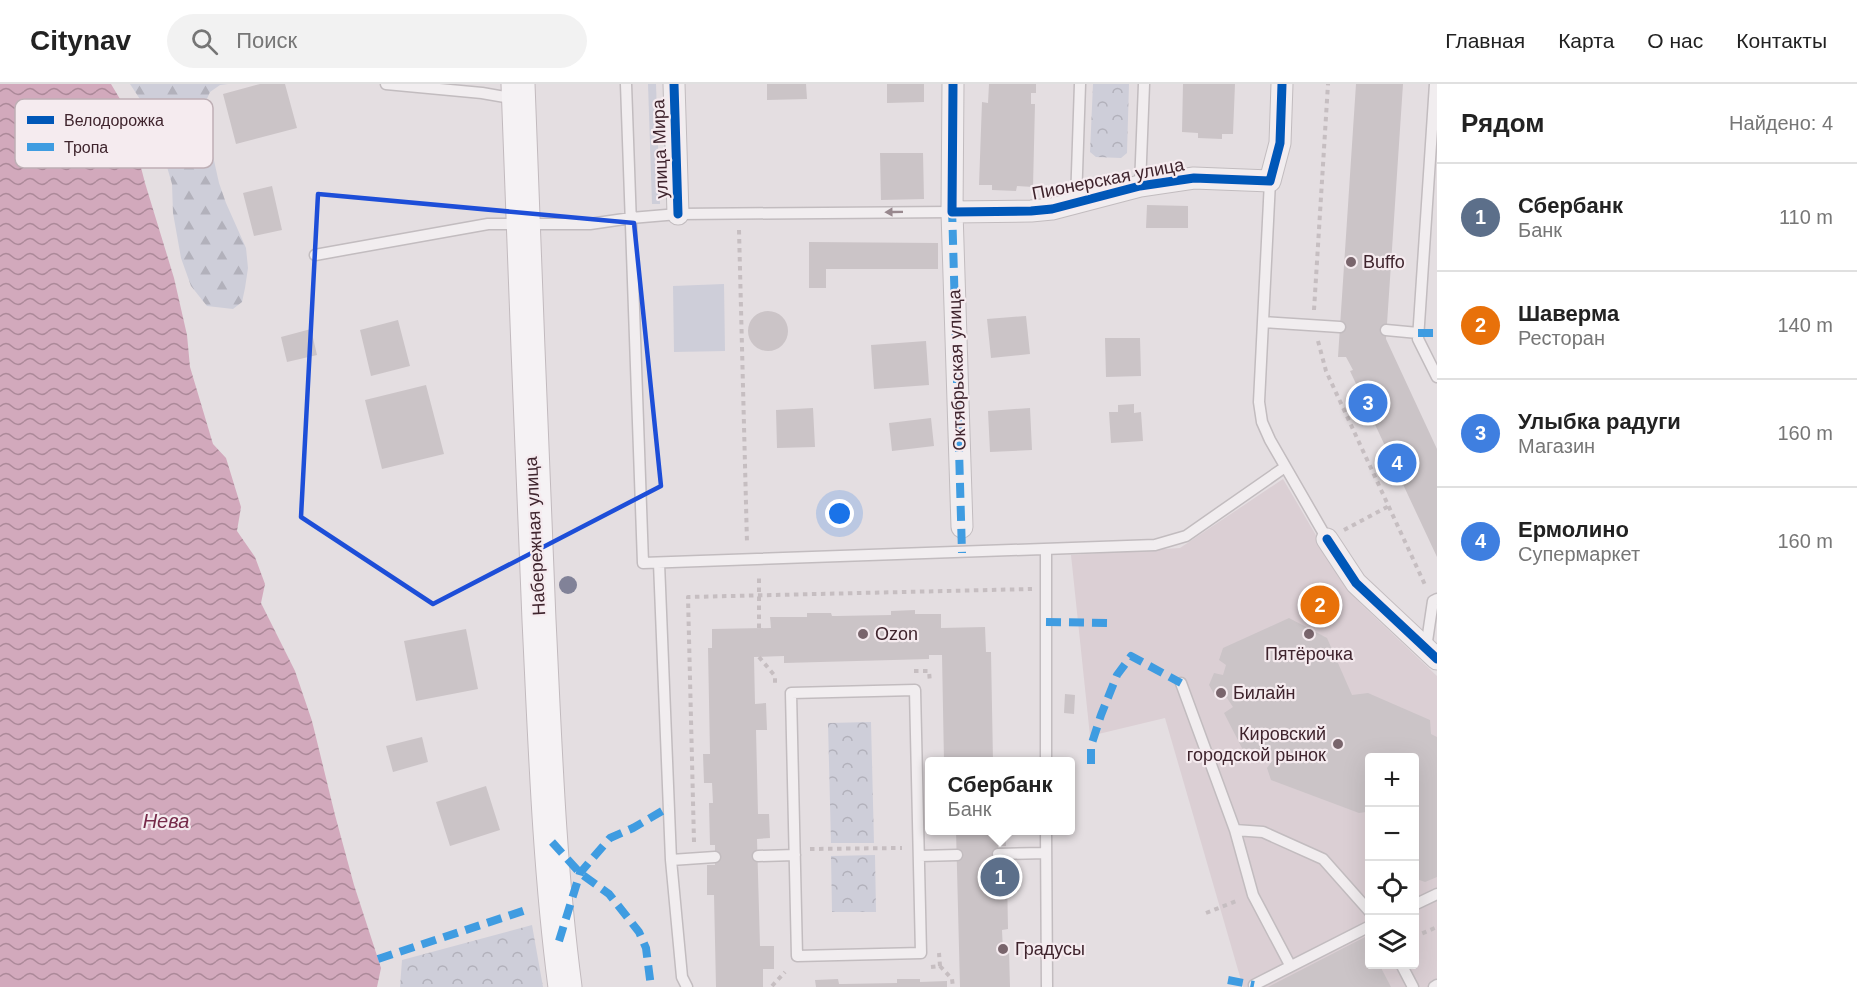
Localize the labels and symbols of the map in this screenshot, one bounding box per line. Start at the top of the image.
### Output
street label: улица Мира [648,98,672,199]
legend [15,99,213,168]
text: Велодорожка [64,112,164,129]
text: Тропа [64,139,108,156]
street label: Пионерская улица [1030,154,1187,204]
one-way arrow [884,208,903,217]
place label: Buffo [1363,252,1405,272]
marker: Buffo [1344,255,1358,269]
street label: Октябрьская улица [944,288,970,451]
pin: 3 [1348,380,1388,426]
pin: 4 [1378,440,1416,485]
street label: Набережная улица [521,455,549,616]
your location [825,499,854,528]
pin: 2 [1300,582,1340,628]
place label: Ozon [875,624,918,644]
marker: Ozon [856,627,870,641]
marker: Пятёрочка [1302,627,1316,641]
place label: Пятёрочка [1265,644,1354,664]
place label: Билайн [1233,683,1295,703]
marker: Билайн [1214,686,1228,700]
place label: Кировский городской рынок [1187,724,1326,765]
marker: Кировский городской рынок [1331,737,1345,751]
water label: Нева [143,810,189,832]
pin: 1 [980,854,1020,900]
place label: Градусы [1015,939,1085,959]
marker: Градусы [996,942,1010,956]

